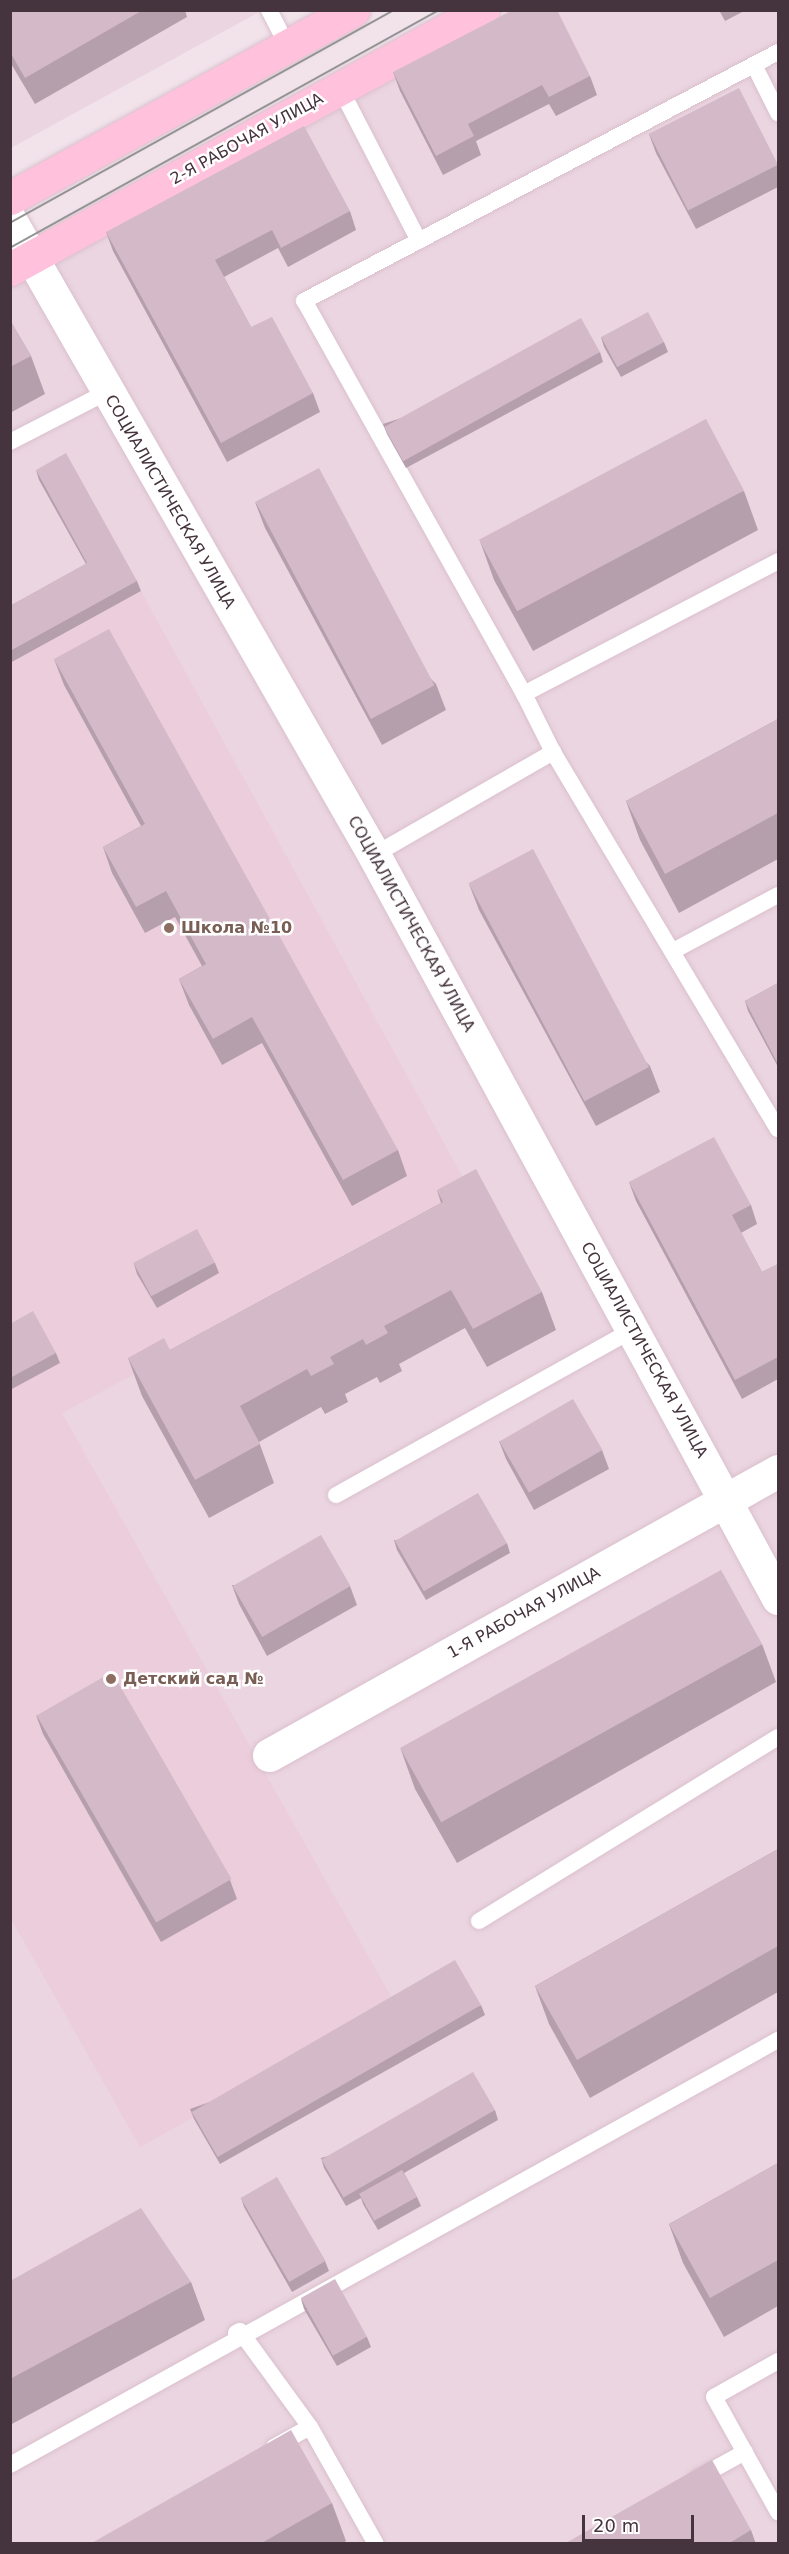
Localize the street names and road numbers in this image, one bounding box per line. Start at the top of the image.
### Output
street label: 2-Я РАБОЧАЯ УЛИЦА [167,89,327,189]
street label: СОЦИАЛИСТИЧЕСКАЯ УЛИЦА [101,392,239,612]
street label: СОЦИАЛИСТИЧЕСКАЯ УЛИЦА [343,813,479,1035]
street label: СОЦИАЛИСТИЧЕСКАЯ УЛИЦА [576,1239,712,1461]
street label: 1-Я РАБОЧАЯ УЛИЦА [444,1563,604,1663]

